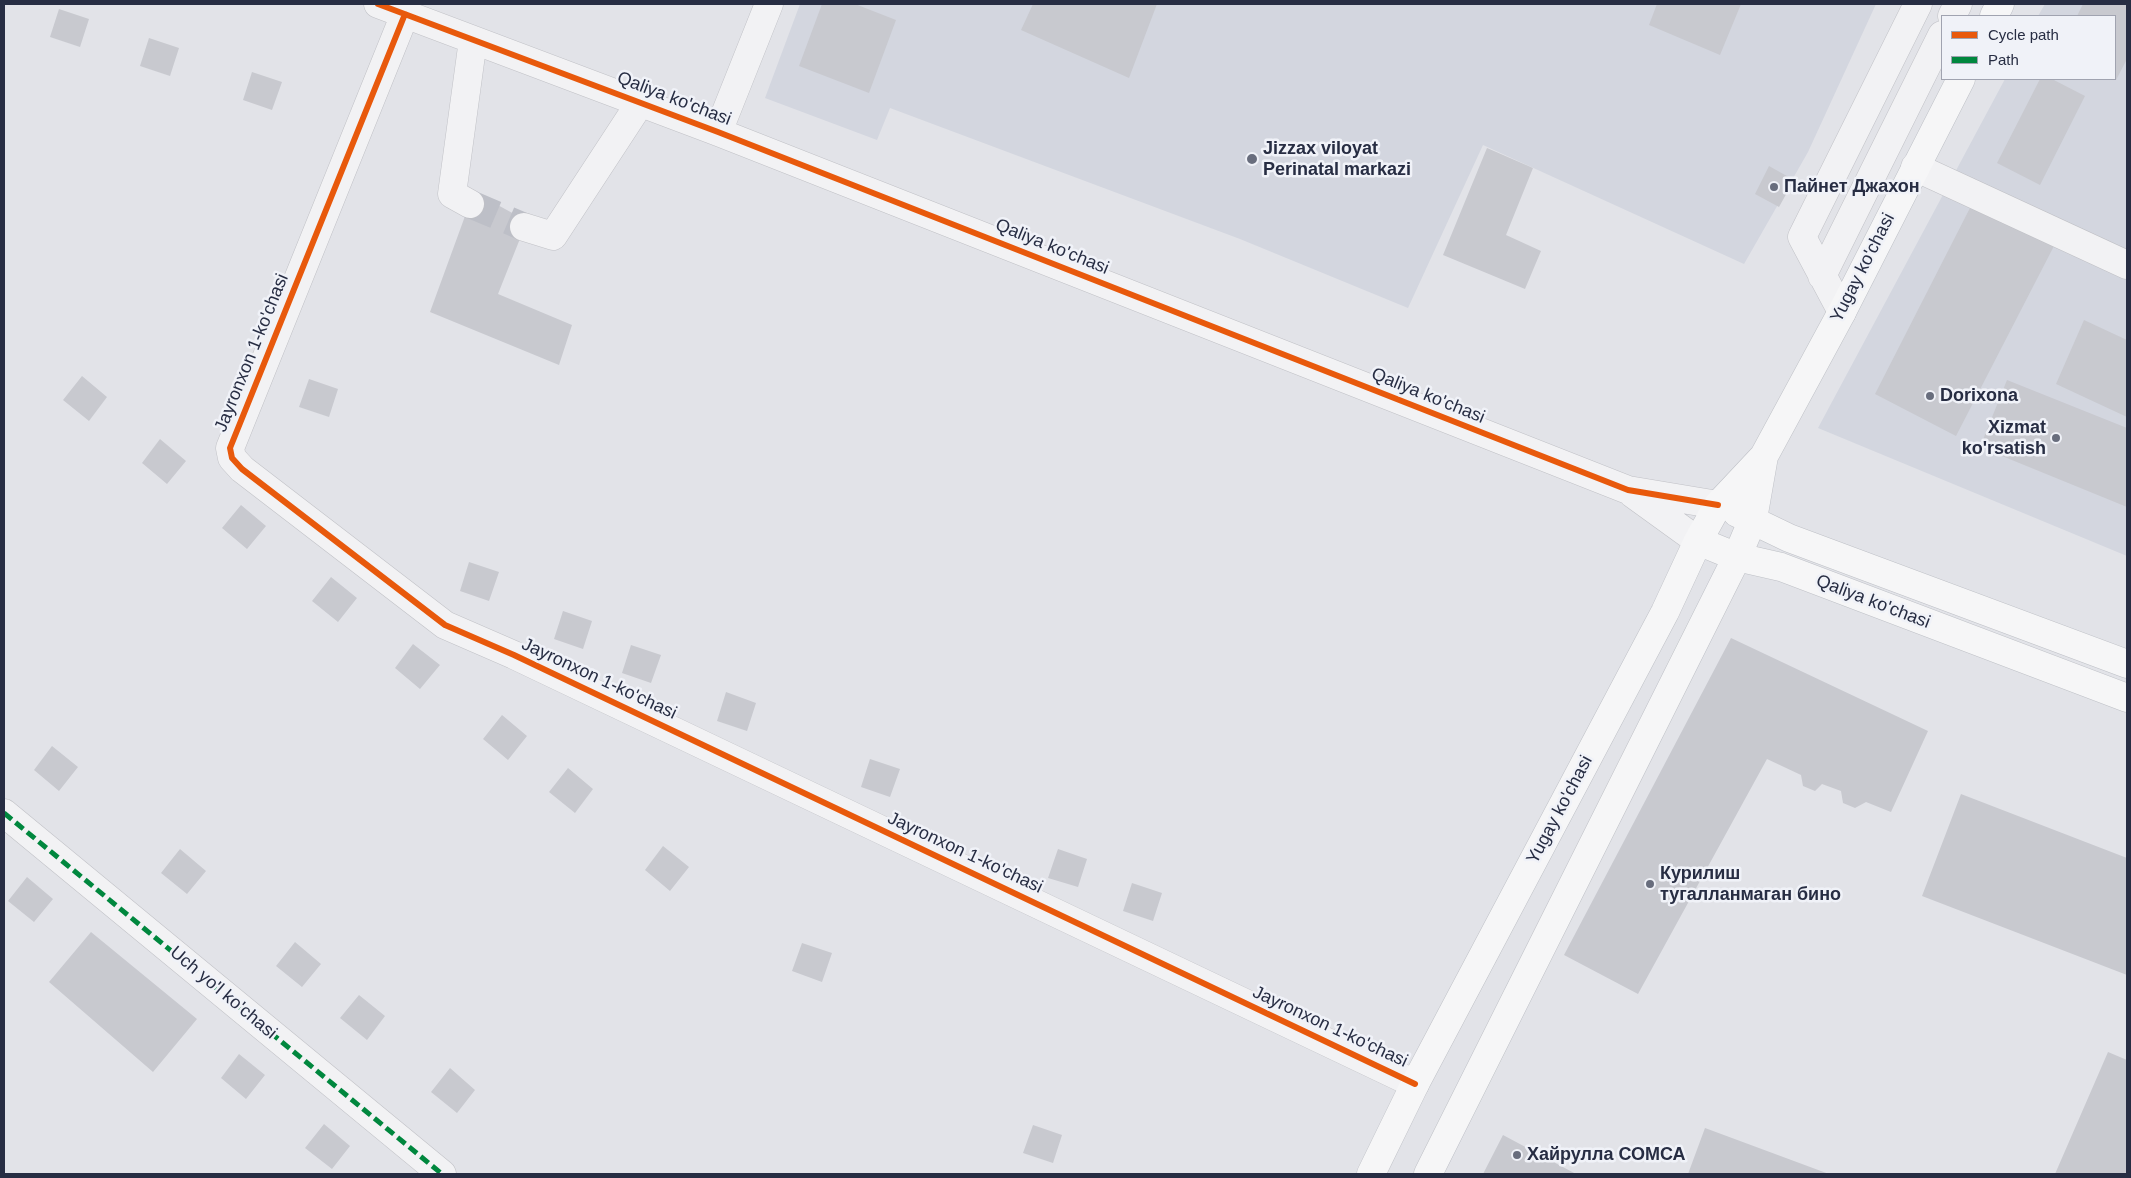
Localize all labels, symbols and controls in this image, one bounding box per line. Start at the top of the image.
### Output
legend [1941,15,2116,80]
text: Cycle path [1988,26,2059,43]
text: Path [1988,51,2019,68]
street label: Qaliya ko'chasi [614,67,734,131]
place label: Jizzax viloyat Perinatal markazi [1263,138,1411,180]
marker: Jizzax viloyat Perinatal markazi [1245,152,1259,166]
place label: Пайнет Джахон [1784,176,1920,198]
marker: Пайнет Джахон [1768,181,1780,193]
street label: Yugay ko'chasi [1826,210,1900,326]
street label: Qaliya ko'chasi [992,214,1112,280]
street label: Jayronxon 1-ko'chasi [210,271,294,435]
street label: Qaliya ko'chasi [1368,363,1488,429]
place label: Dorixona [1940,385,2018,407]
marker: Dorixona [1924,390,1936,402]
place label: Xizmat ko'rsatish [1962,417,2046,459]
marker: Xizmat ko'rsatish [2050,432,2062,444]
street label: Qaliya ko'chasi [1813,570,1933,634]
street label: Jayronxon 1-ko'chasi [518,634,680,724]
street label: Yugay ko'chasi [1522,752,1598,868]
street label: Jayronxon 1-ko'chasi [884,808,1046,898]
place label: Курилиш тугалланмаган бино [1660,863,1841,906]
marker: Курилиш тугалланмаган бино [1644,878,1656,890]
street label: Uch yo'l ko'chasi [165,942,281,1044]
street label: Jayronxon 1-ko'chasi [1249,982,1411,1072]
place label: Хайрулла СОМСА [1527,1144,1686,1166]
marker: Хайрулла СОМСА [1511,1149,1523,1161]

